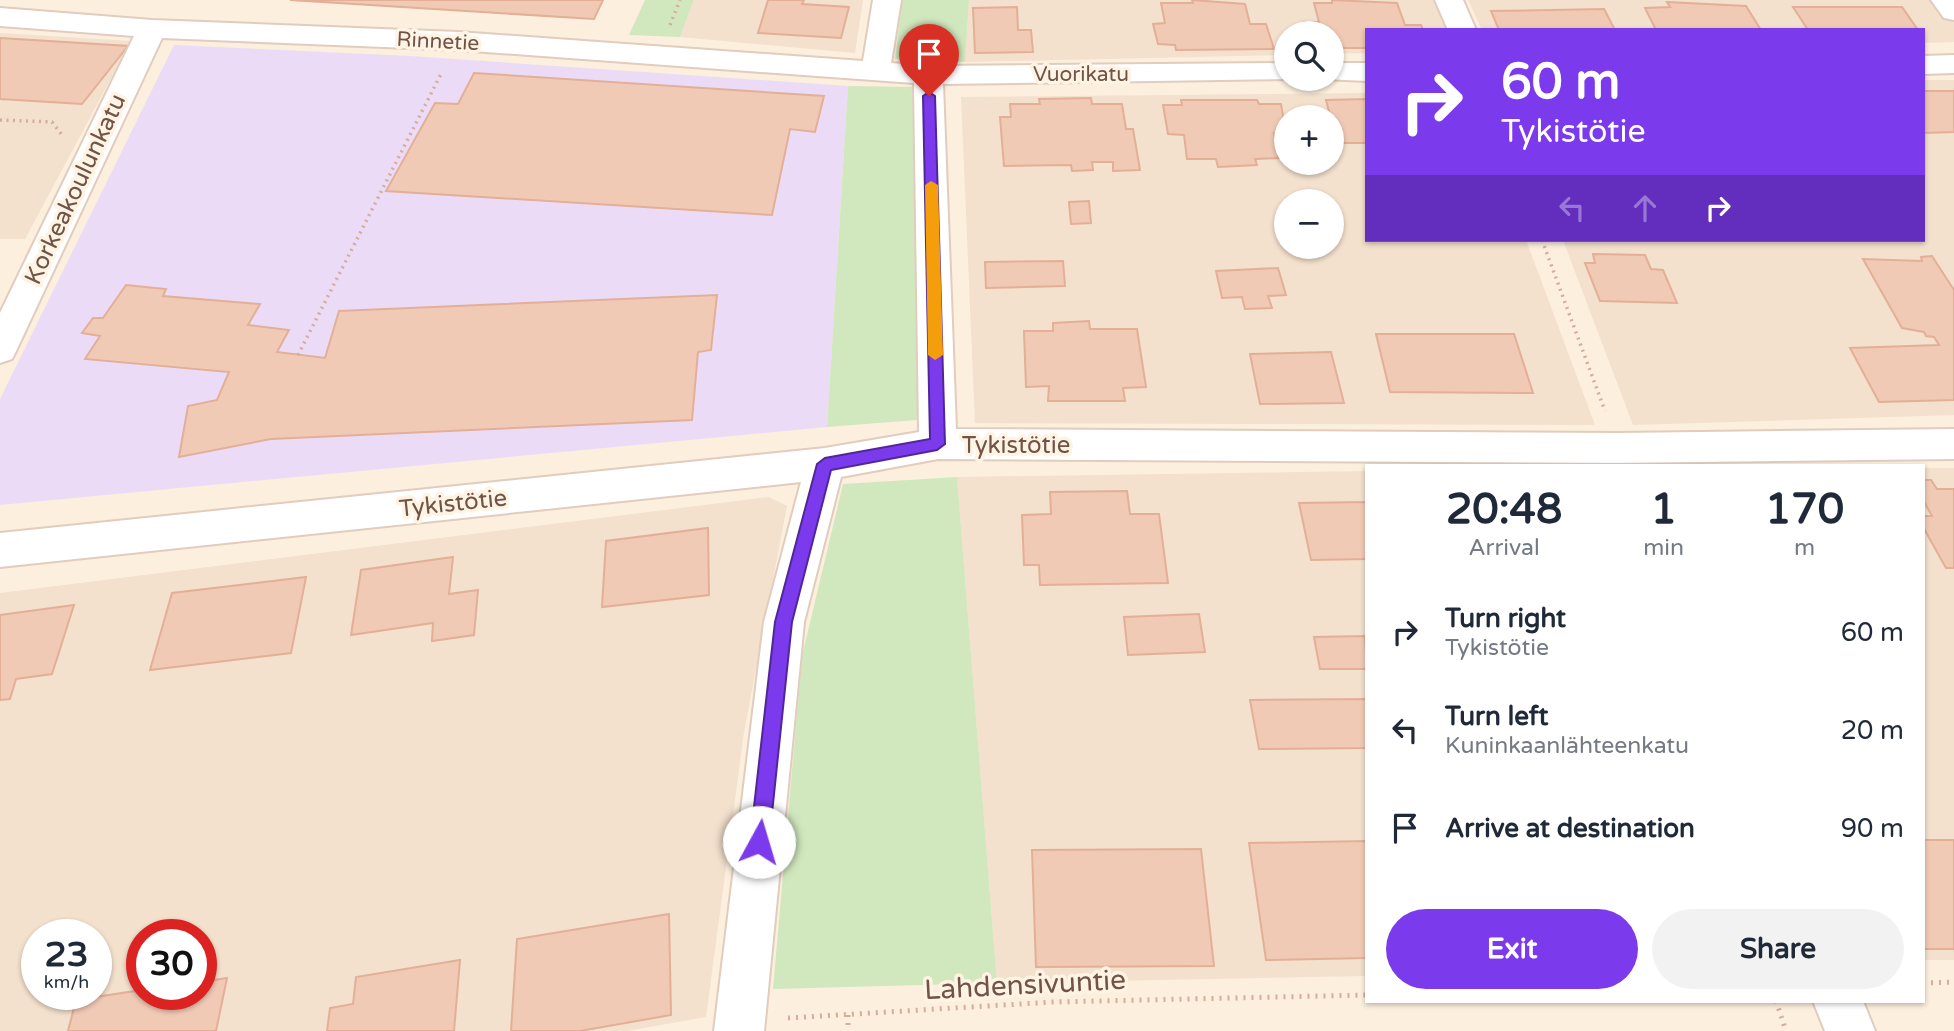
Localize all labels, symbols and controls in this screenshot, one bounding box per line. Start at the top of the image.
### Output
map controls [1274,21,1344,259]
button: search [1274,21,1344,91]
pin [899,24,959,96]
street label: Rinnetie [396,27,480,56]
icon: arrive [910,35,948,73]
text: 60 m [1501,53,1620,112]
icon: right [1386,56,1477,147]
street label: Vuorikatu [1033,62,1129,87]
street label: Korkeakoulunkatu [19,89,132,289]
button: + [1274,105,1344,175]
text: Tykistötie [1501,113,1646,151]
button: − [1274,189,1344,259]
icon: left [1553,189,1591,227]
icon: ahead [1626,189,1664,227]
icon: right [1699,189,1737,227]
street label: Tykistötie [962,431,1070,460]
street label: Tykistötie [398,483,509,524]
text: 20:48 [1446,484,1562,535]
text: 1 [1650,484,1677,535]
text: 170 [1765,484,1844,535]
text: Arrival [1469,534,1540,562]
text: min [1643,534,1684,562]
text: m [1794,534,1815,562]
text: Turn right [1445,603,1566,634]
icon: right [1386,613,1424,651]
text: 60 m [1841,617,1904,648]
text: Tykistötie [1445,634,1549,662]
text: Turn left [1445,701,1548,732]
icon: left [1386,711,1424,749]
text: 20 m [1841,715,1904,746]
text: Kuninkaanlähteenkatu [1445,732,1689,760]
position arrow [722,805,796,879]
icon: arrive [1386,809,1424,847]
text: Arrive at destination [1445,813,1695,844]
text: 90 m [1841,813,1904,844]
button: Exit [1386,909,1638,989]
button: Share [1652,909,1904,989]
speed limit sign: 30 [126,919,217,1010]
text: 23 [45,934,88,976]
street label: Lahdensivuntie [923,963,1127,1007]
text: km/h [44,971,89,993]

